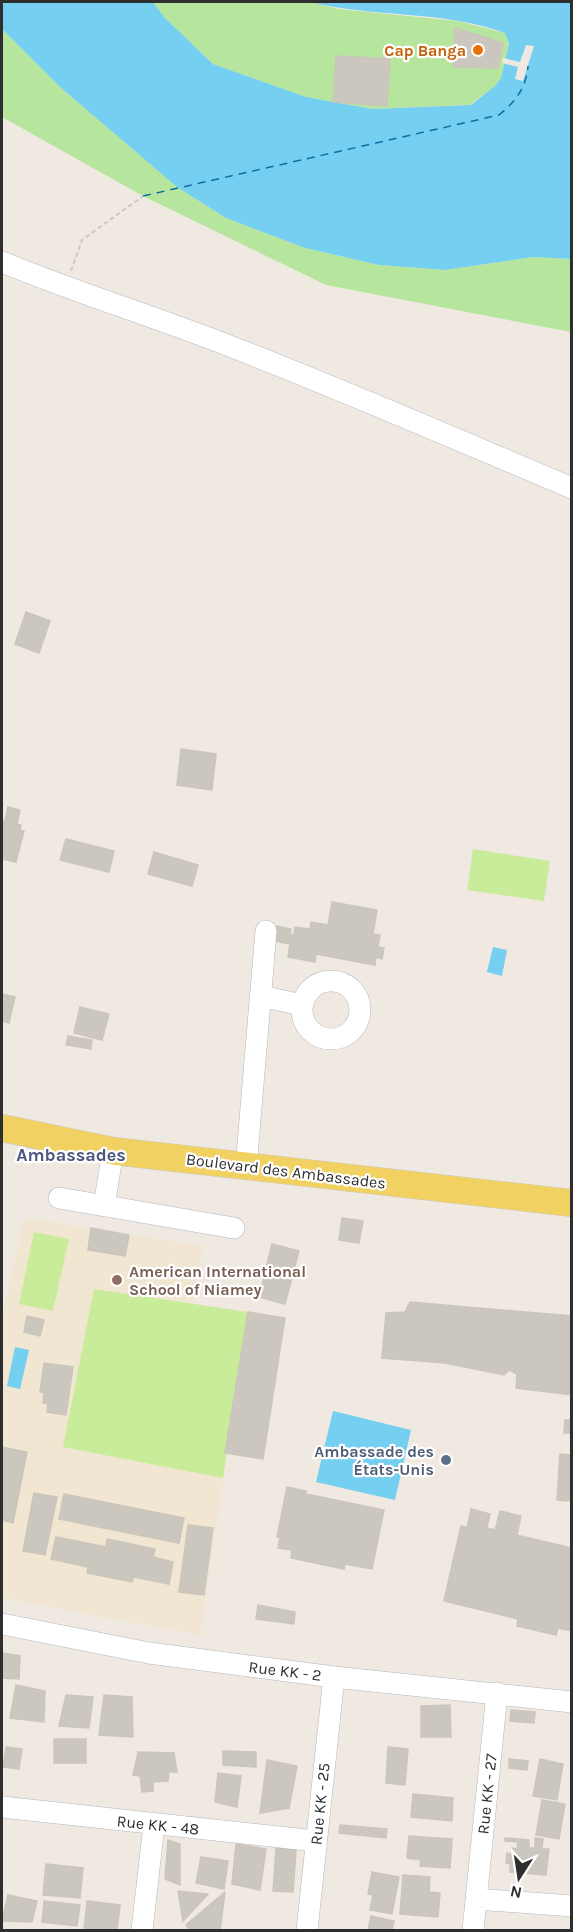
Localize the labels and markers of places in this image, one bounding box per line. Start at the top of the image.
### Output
place label: Cap Banga [384,41,466,60]
marker: Cap Banga [471,43,485,57]
place label: American International School of Niamey [129,1262,306,1299]
marker: American International School of Niamey [110,1273,124,1287]
place label: Ambassade des États-Unis [314,1442,434,1479]
marker: Ambassade des États-Unis [439,1453,453,1467]

